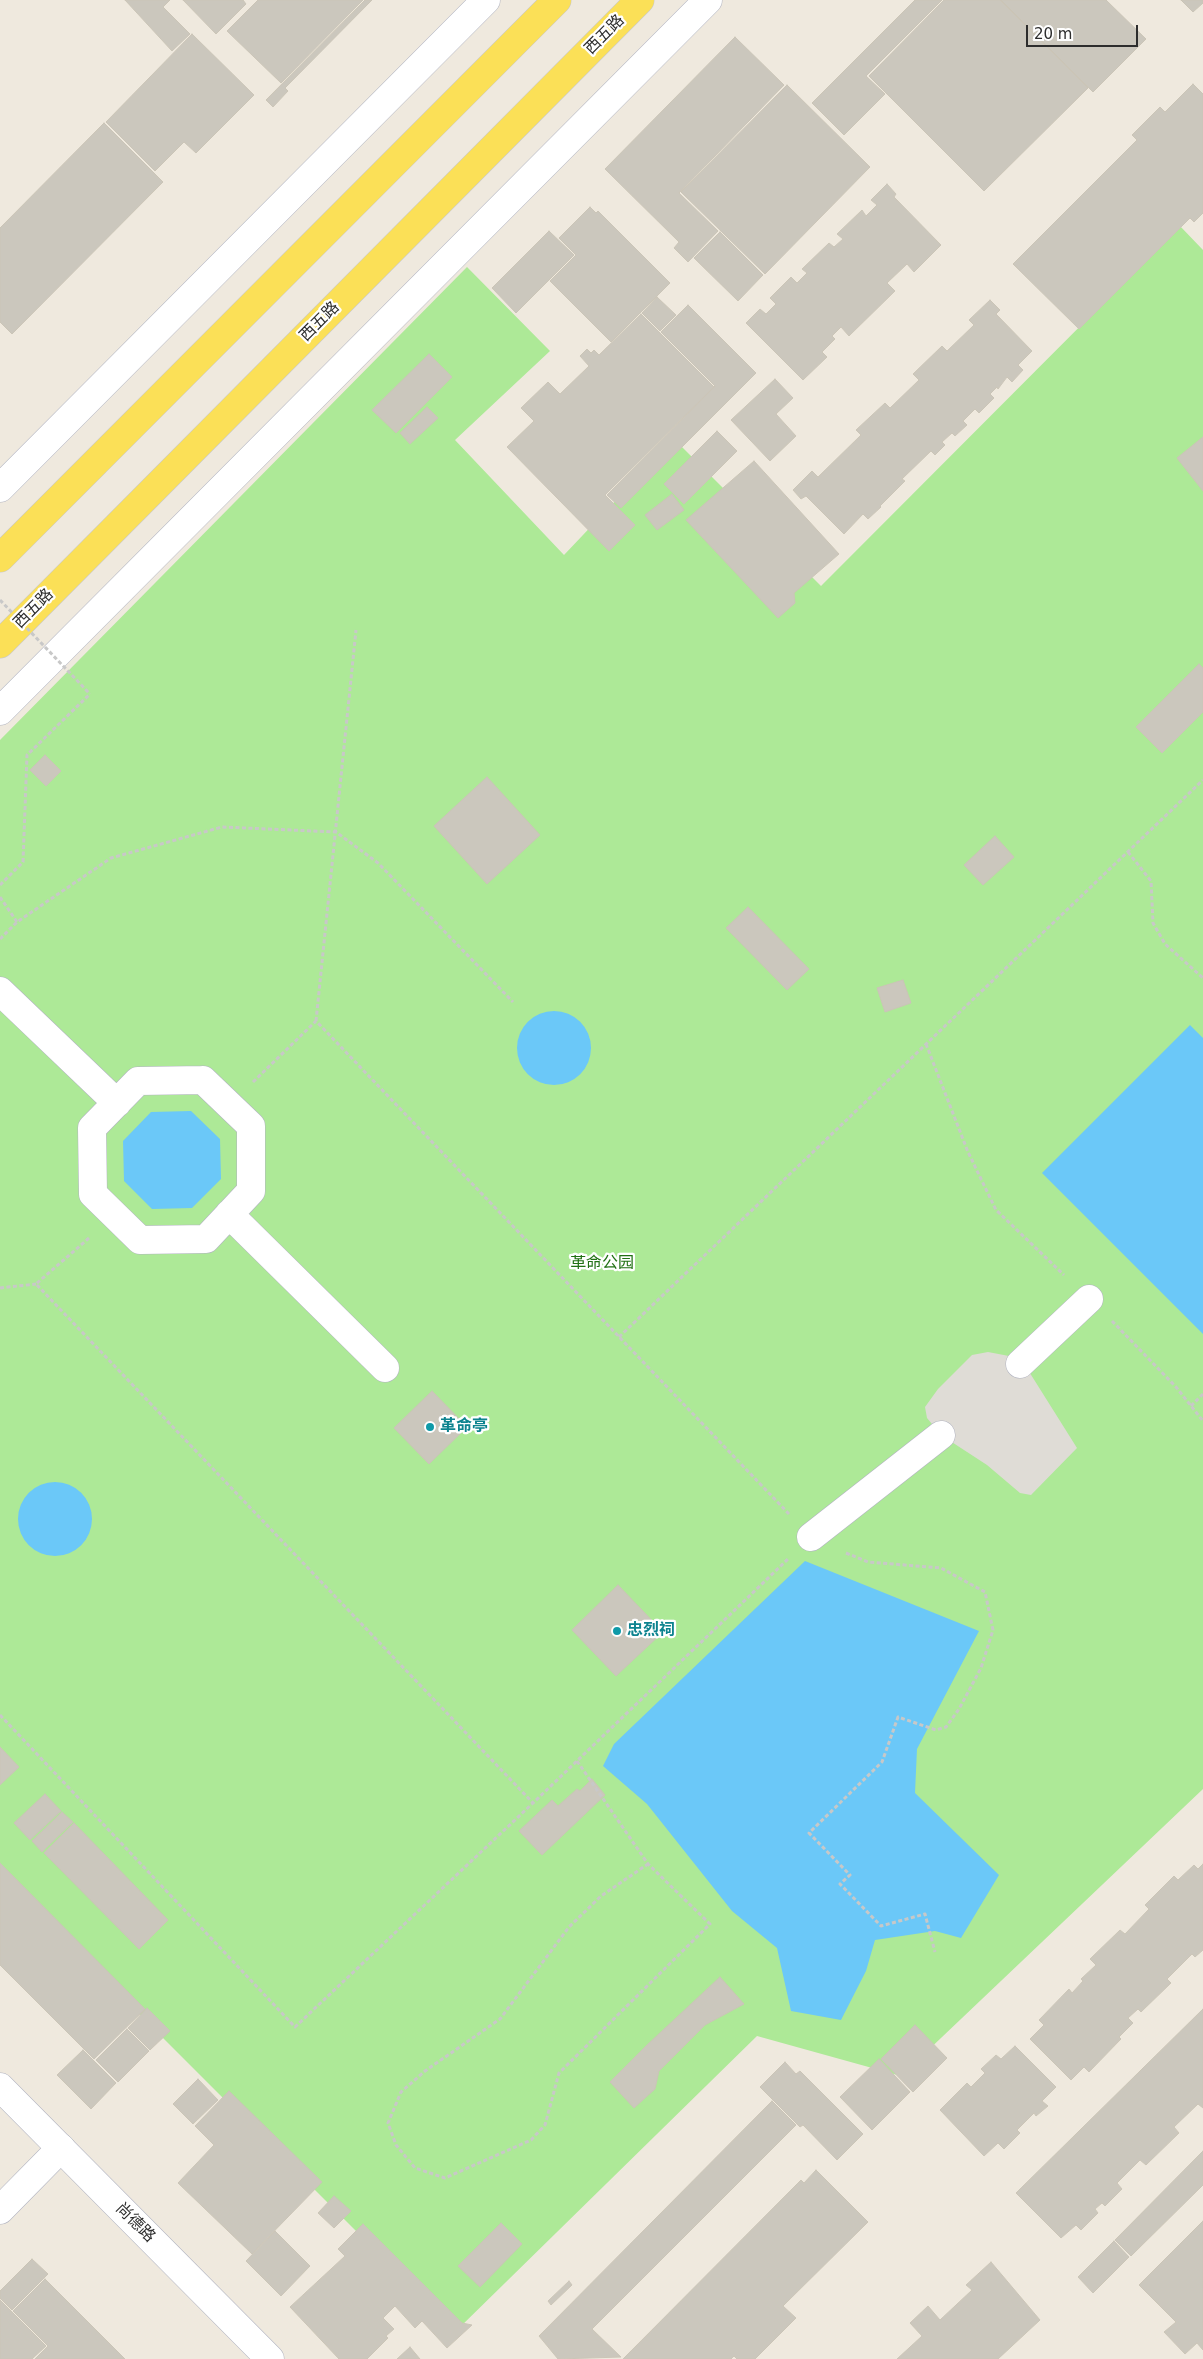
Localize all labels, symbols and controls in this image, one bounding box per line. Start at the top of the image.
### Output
street label: 西五路 [581,11,629,59]
scale bar [1028,15,1140,47]
text: 20 m [1034,25,1072,43]
street label: 西五路 [296,298,344,346]
street label: 西五路 [10,585,58,633]
park label: 革命公园 [570,1254,634,1274]
place label: 革命亭 [440,1417,488,1437]
marker: 革命亭 [424,1421,436,1433]
place label: 忠烈祠 [627,1621,675,1641]
marker: 忠烈祠 [611,1625,623,1637]
street label: 尚德路 [111,2199,159,2247]

